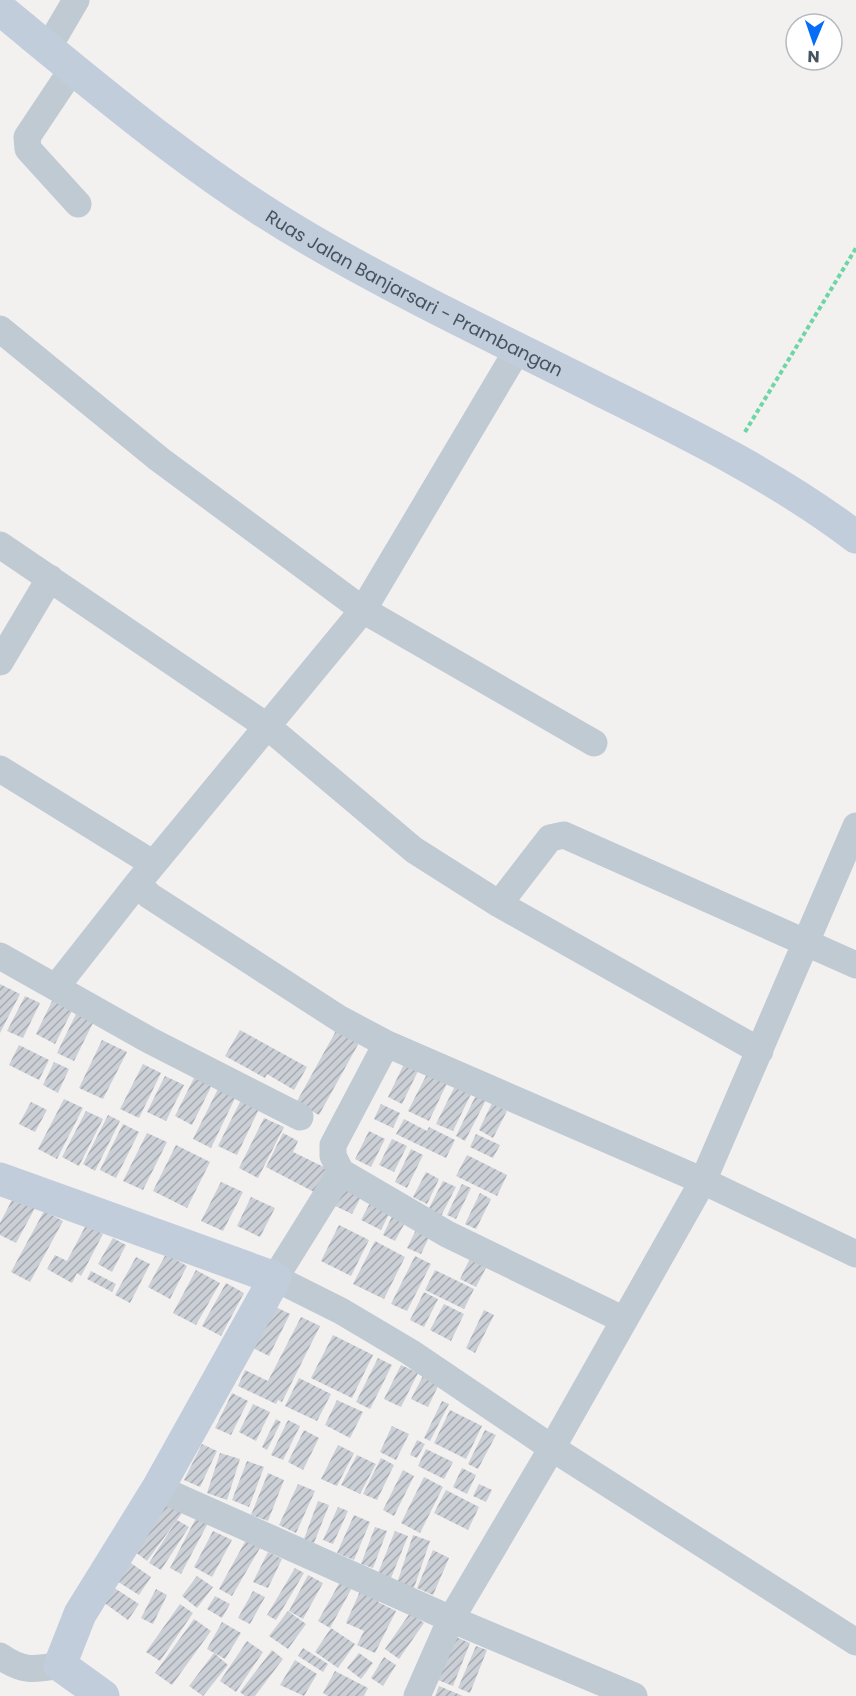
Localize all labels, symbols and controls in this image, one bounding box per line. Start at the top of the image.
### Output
north arrow [784,12,844,72]
text: N [807,45,820,68]
street label: Ruas Jalan Banjarsari - Prambangan [261,203,567,382]

